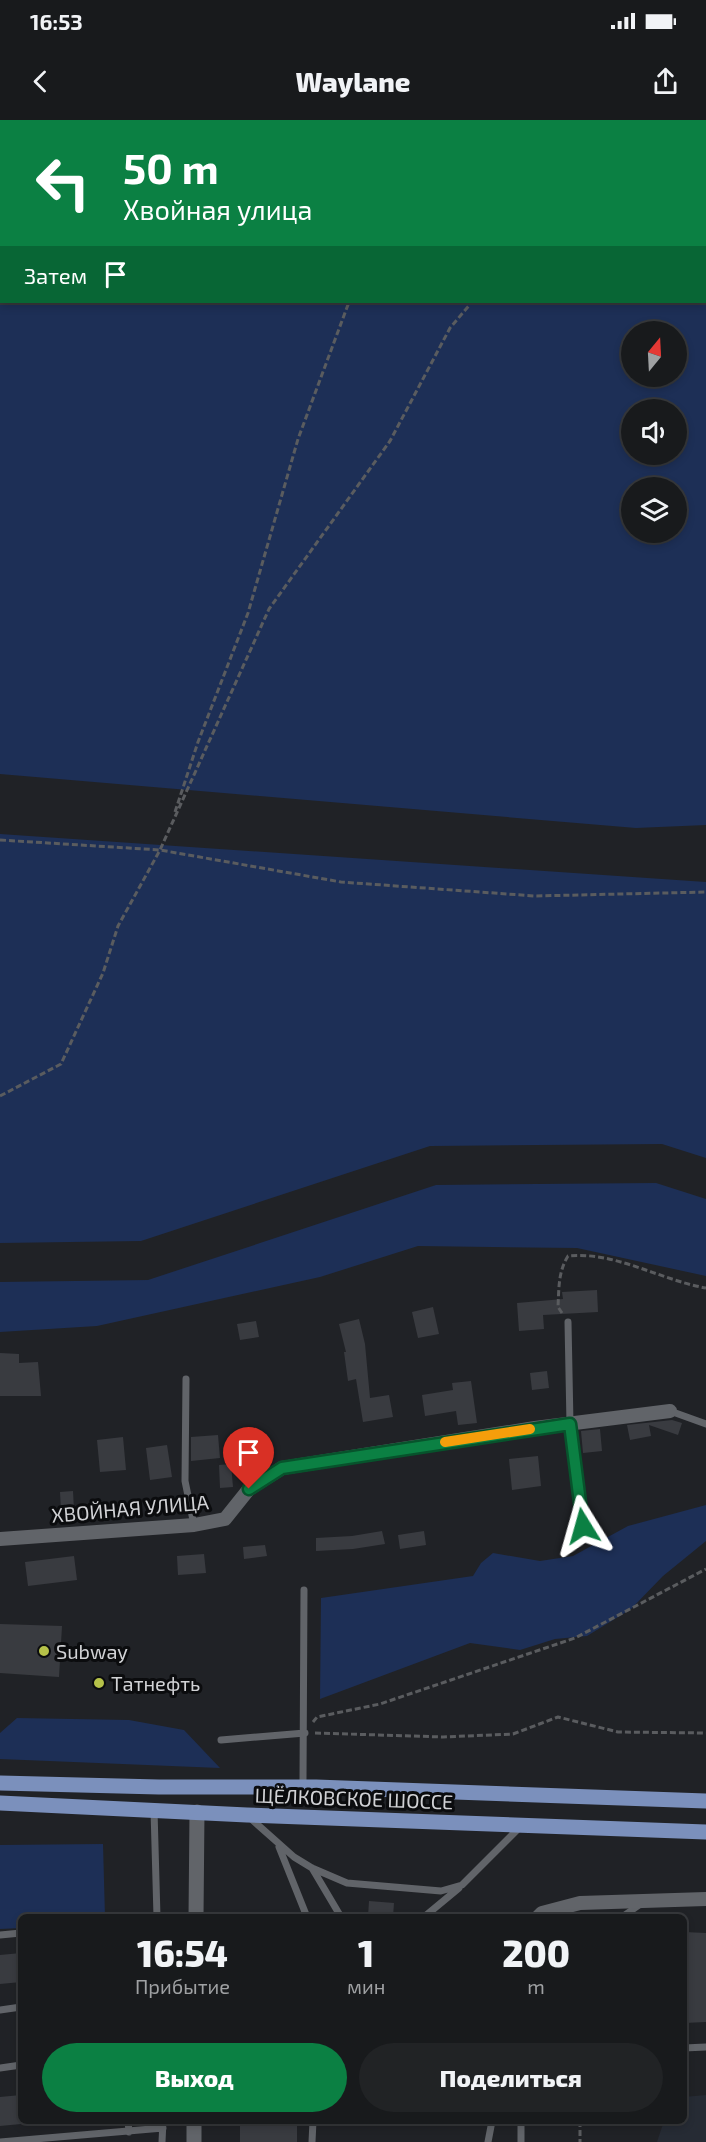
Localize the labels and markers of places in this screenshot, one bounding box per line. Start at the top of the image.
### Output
pin [223,1427,274,1489]
place label: Subway [56,1639,128,1663]
marker: Subway [37,1644,51,1658]
place label: Татнефть [111,1671,200,1695]
marker: Татнефть [92,1676,106,1690]

